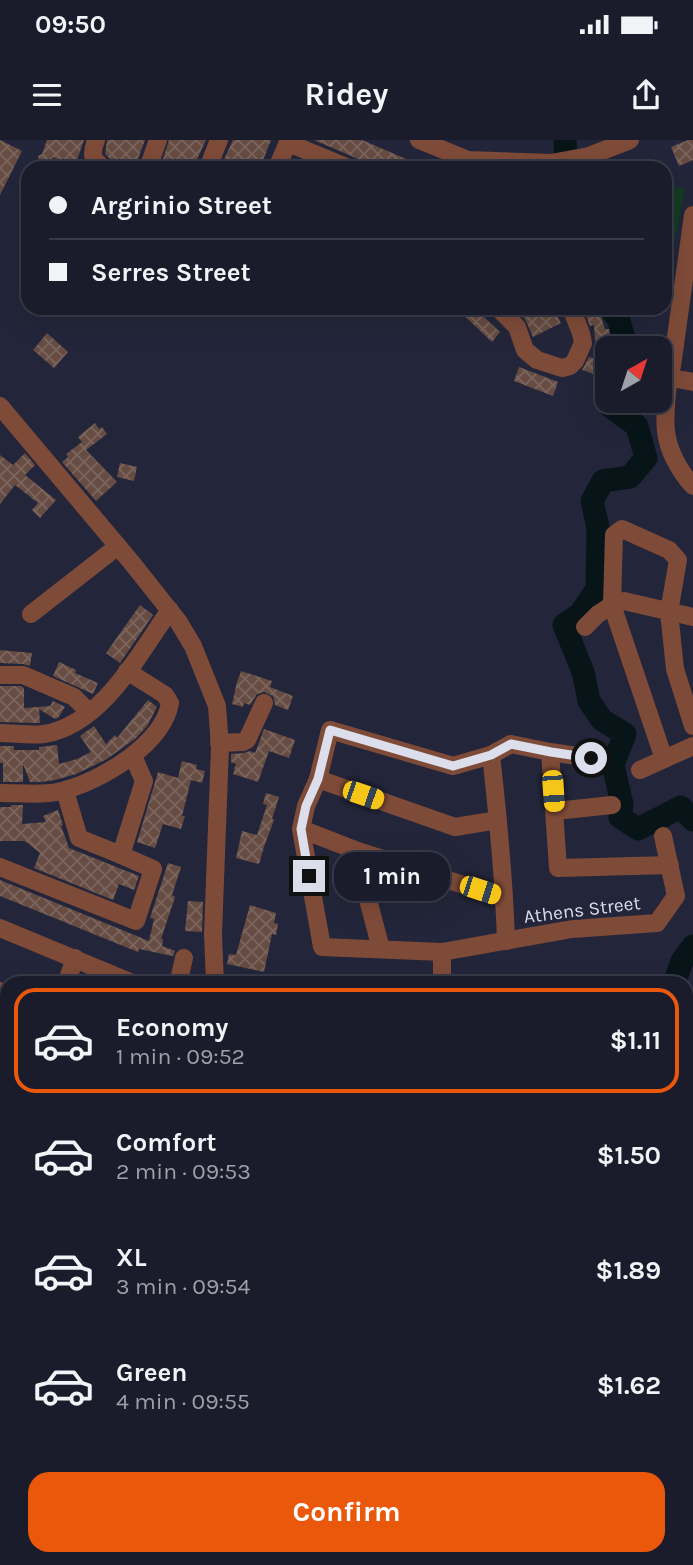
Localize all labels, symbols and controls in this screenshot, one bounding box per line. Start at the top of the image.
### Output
text: 09:50 [35,9,106,40]
icon: menu [28,76,66,114]
text: Ridey [305,76,388,113]
icon: share [627,76,665,114]
text: Argrinio Street [91,190,272,221]
text: Serres Street [91,257,251,288]
north arrow [595,336,672,413]
map controls [595,336,672,413]
route start [575,742,607,774]
car [542,769,565,813]
car [340,778,387,812]
callout: 1 min [334,852,449,900]
route end [293,860,325,892]
text: 1 min [363,863,421,890]
car [457,874,504,906]
street label: Athens Street [522,892,642,928]
icon: car [32,1009,95,1072]
text: Economy [116,1012,228,1043]
text: $1.11 [610,1025,661,1056]
text: 1 min · 09:52 [116,1043,245,1070]
icon: car [32,1124,95,1187]
text: Comfort [116,1127,217,1158]
text: $1.50 [597,1140,661,1171]
text: 2 min · 09:53 [116,1158,251,1185]
icon: car [32,1239,95,1302]
text: XL [116,1242,147,1273]
text: $1.89 [596,1255,661,1286]
text: 3 min · 09:54 [116,1273,250,1300]
icon: car [32,1354,95,1417]
text: Green [116,1357,188,1388]
text: $1.62 [597,1370,661,1401]
text: 4 min · 09:55 [116,1388,250,1415]
button: Confirm [28,1472,665,1552]

